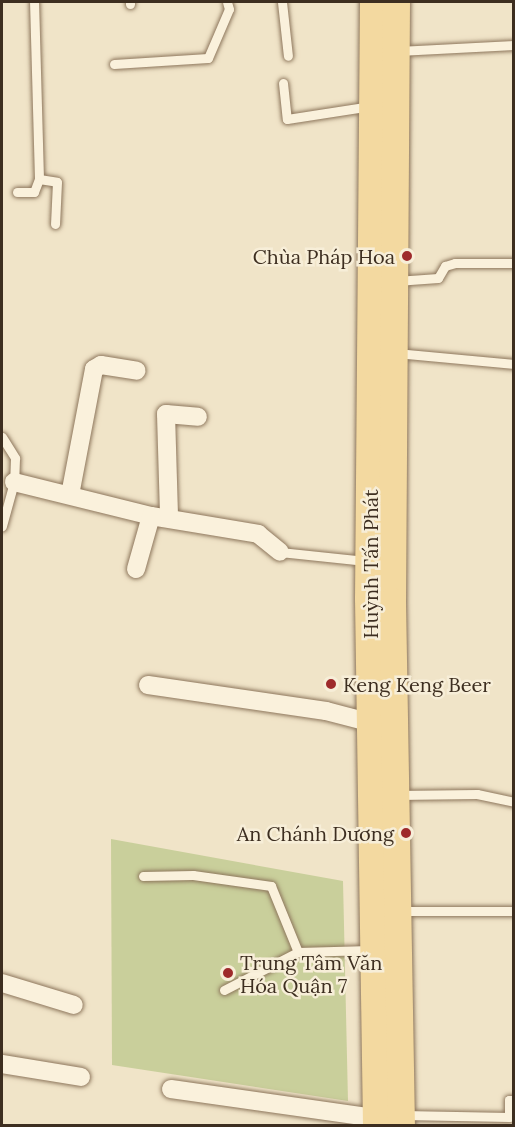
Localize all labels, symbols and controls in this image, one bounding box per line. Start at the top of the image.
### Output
place label: Chùa Pháp Hoa [253,244,395,268]
marker: Chùa Pháp Hoa [400,249,414,263]
street label: Huỳnh Tấn Phát [358,489,382,639]
place label: Keng Keng Beer [343,672,491,696]
marker: Keng Keng Beer [324,677,338,691]
place label: An Chánh Dương [237,821,394,845]
marker: An Chánh Dương [399,826,413,840]
place label: Trung Tâm Văn Hóa Quận 7 [240,950,382,997]
marker: Trung Tâm Văn Hóa Quận 7 [221,966,235,980]

